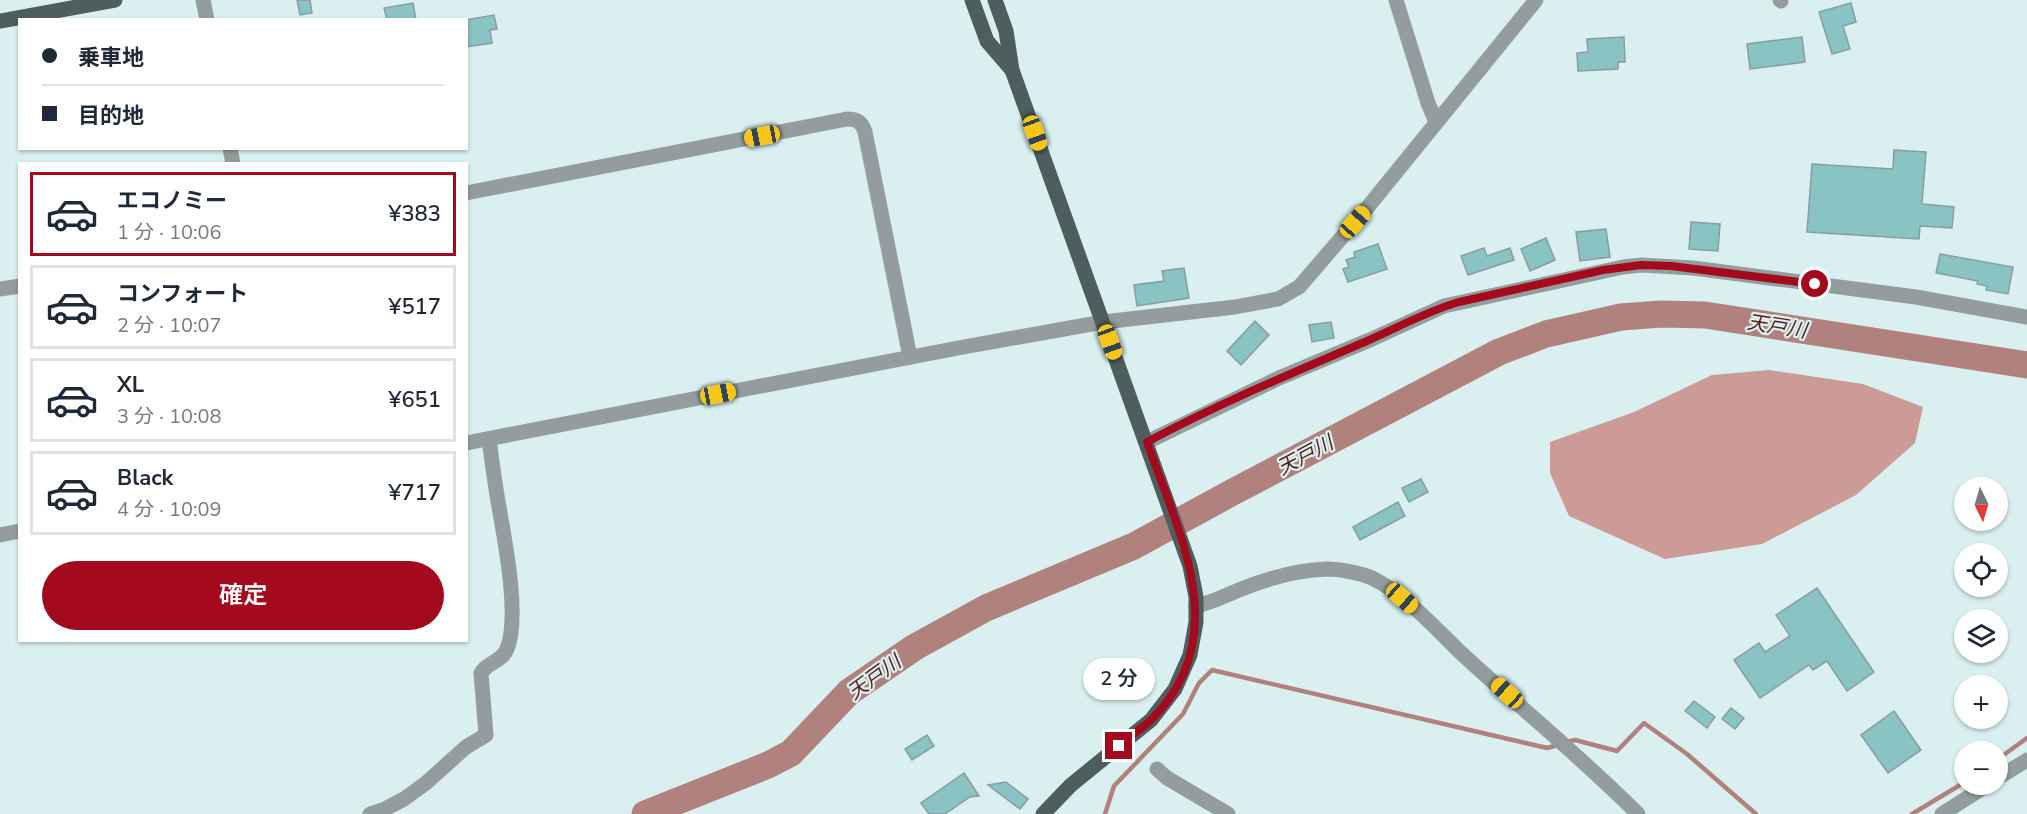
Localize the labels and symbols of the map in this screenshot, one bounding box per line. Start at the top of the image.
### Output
car [1020,113,1050,153]
car [743,124,781,148]
car [1336,203,1374,241]
route start [1801,270,1828,297]
water label: 天戸川 [1745,308,1811,345]
car [1095,322,1125,362]
car [699,382,737,406]
water label: 天戸川 [1272,428,1340,481]
north arrow [1954,477,2008,531]
car [1383,579,1421,617]
water label: 天戸川 [842,648,908,706]
callout: 2 分 [1083,659,1155,701]
car [1488,674,1526,712]
route end [1105,732,1132,759]

